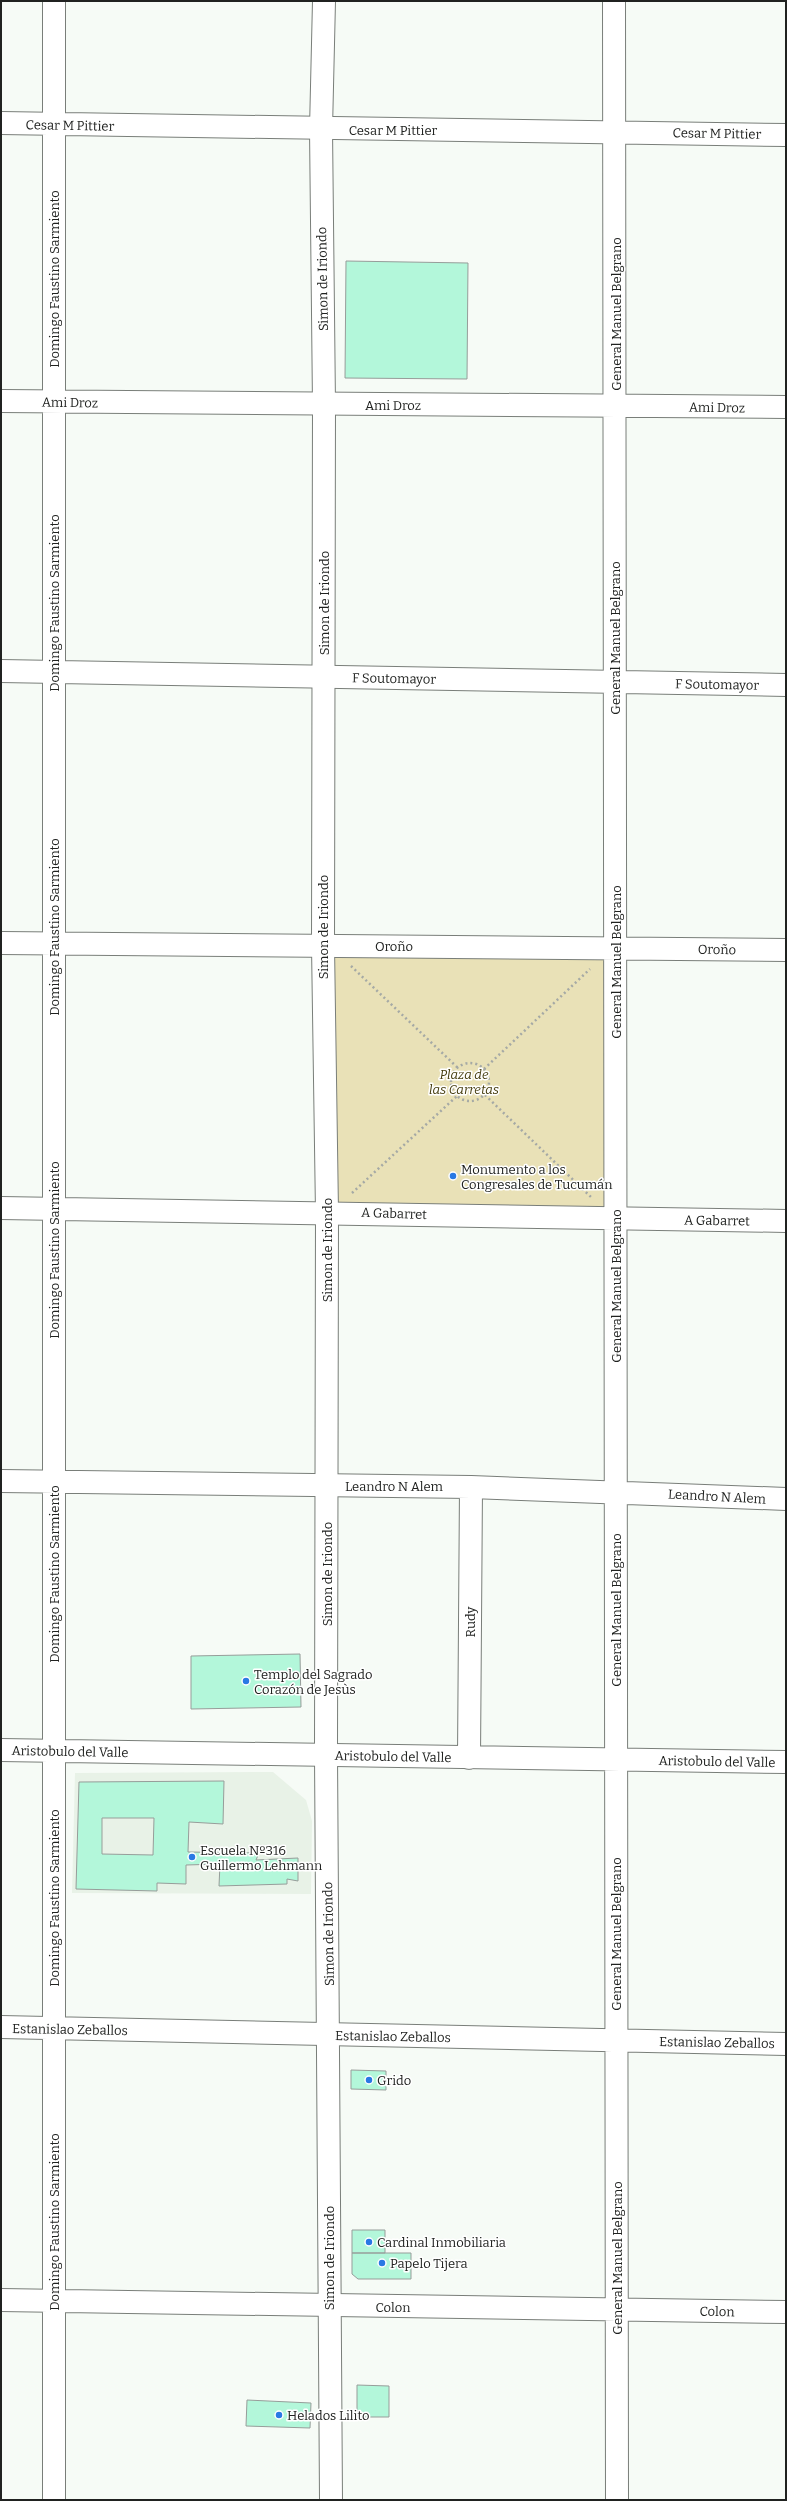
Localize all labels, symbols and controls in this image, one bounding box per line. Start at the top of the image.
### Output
street label: Cesar M Pittier [26,117,115,134]
street label: Cesar M Pittier [349,123,438,138]
street label: Cesar M Pittier [673,125,762,142]
street label: Domingo Faustino Sarmiento [47,190,62,368]
street label: Simon de Iriondo [314,227,331,331]
street label: General Manuel Belgrano [609,237,624,391]
street label: Ami Droz [42,395,98,410]
street label: Ami Droz [365,398,421,413]
street label: Ami Droz [689,400,745,415]
street label: Domingo Faustino Sarmiento [47,514,62,692]
street label: Simon de Iriondo [317,551,332,655]
street label: General Manuel Belgrano [608,561,623,715]
street label: F Soutomayor [352,670,436,687]
street label: F Soutomayor [675,676,759,693]
street label: Domingo Faustino Sarmiento [47,838,62,1016]
street label: Simon de Iriondo [316,875,331,979]
street label: General Manuel Belgrano [609,885,624,1039]
street label: Oroño [375,939,413,954]
street label: Oroño [698,942,736,957]
park label: Plaza de las Carretas [429,1067,499,1097]
street label: Domingo Faustino Sarmiento [47,1161,62,1339]
place label: Monumento a los Congresales de Tucumán [461,1162,613,1192]
marker: Monumento a los Congresales de Tucumán [448,1171,458,1181]
street label: Simon de Iriondo [320,1198,335,1302]
street label: A Gabarret [361,1205,427,1222]
street label: General Manuel Belgrano [609,1209,624,1363]
street label: A Gabarret [684,1212,750,1229]
street label: Leandro N Alem [345,1479,444,1494]
street label: Domingo Faustino Sarmiento [47,1485,62,1663]
street label: Leandro N Alem [668,1486,767,1507]
street label: Simon de Iriondo [320,1522,335,1626]
street label: General Manuel Belgrano [609,1533,624,1687]
street label: Rudy [463,1606,478,1637]
place label: Templo del Sagrado Corazón de Jesùs [254,1667,373,1697]
marker: Templo del Sagrado Corazón de Jesùs [241,1676,251,1686]
street label: Aristobulo del Valle [11,1743,129,1760]
street label: Aristobulo del Valle [334,1748,452,1765]
street label: Aristobulo del Valle [658,1753,776,1770]
street label: Domingo Faustino Sarmiento [47,1809,62,1987]
place label: Escuela Nº316 Guillermo Lehmann [200,1843,323,1873]
marker: Escuela Nº316 Guillermo Lehmann [187,1852,197,1862]
street label: General Manuel Belgrano [609,1857,624,2011]
street label: Simon de Iriondo [320,1882,337,1986]
street label: Estanislao Zeballos [12,2021,128,2038]
street label: Estanislao Zeballos [335,2028,451,2045]
street label: Estanislao Zeballos [659,2034,775,2051]
place label: Grido [377,2073,411,2088]
marker: Grido [364,2075,374,2085]
street label: Domingo Faustino Sarmiento [47,2133,62,2311]
street label: General Manuel Belgrano [610,2181,625,2335]
street label: Simon de Iriondo [322,2206,337,2310]
place label: Cardinal Inmobiliaria [377,2235,506,2250]
marker: Cardinal Inmobiliaria [364,2237,374,2247]
place label: Papelo Tijera [390,2256,468,2271]
marker: Papelo Tijera [377,2258,387,2268]
street label: Colon [376,2300,411,2315]
street label: Colon [699,2304,735,2319]
place label: Helados Lilito [287,2408,369,2423]
marker: Helados Lilito [274,2410,284,2420]

